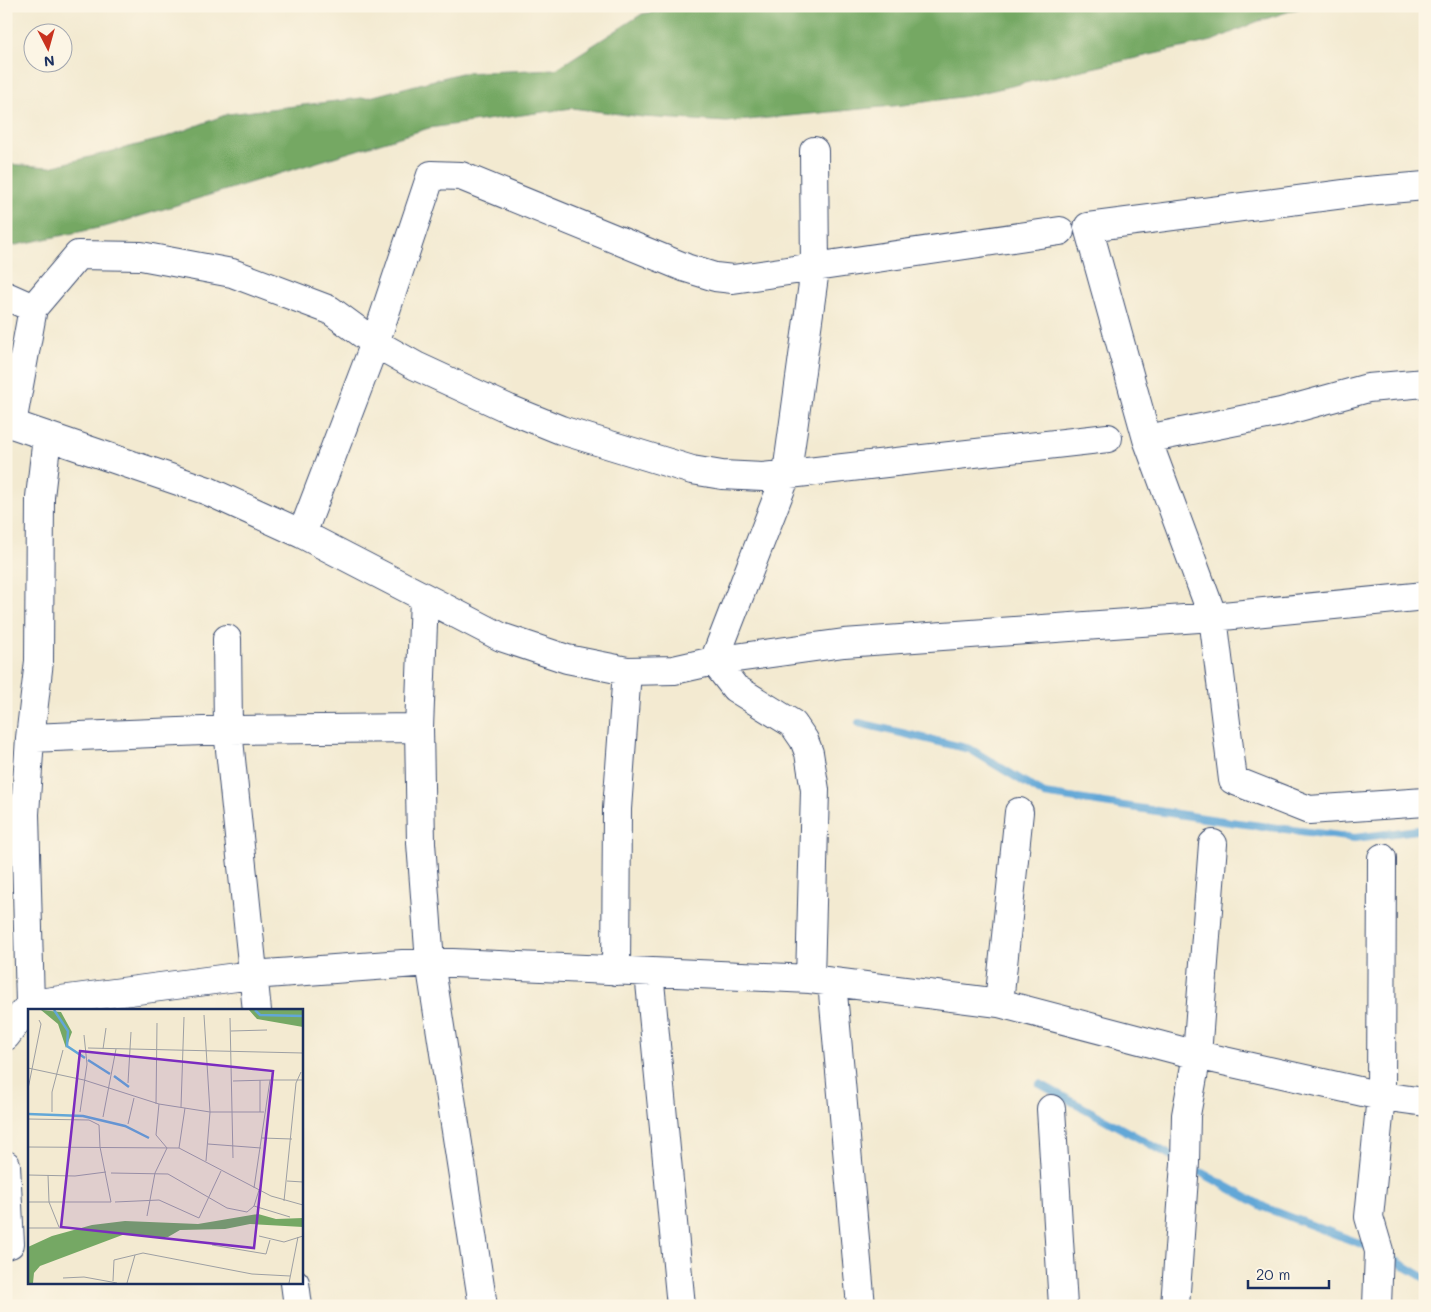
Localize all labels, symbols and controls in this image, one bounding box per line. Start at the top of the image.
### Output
north arrow [22,22,72,72]
text: N [43,51,56,71]
inset map [28,1009,302,1284]
scale bar [1248,1257,1330,1289]
text: 20 m [1256,1264,1290,1284]

